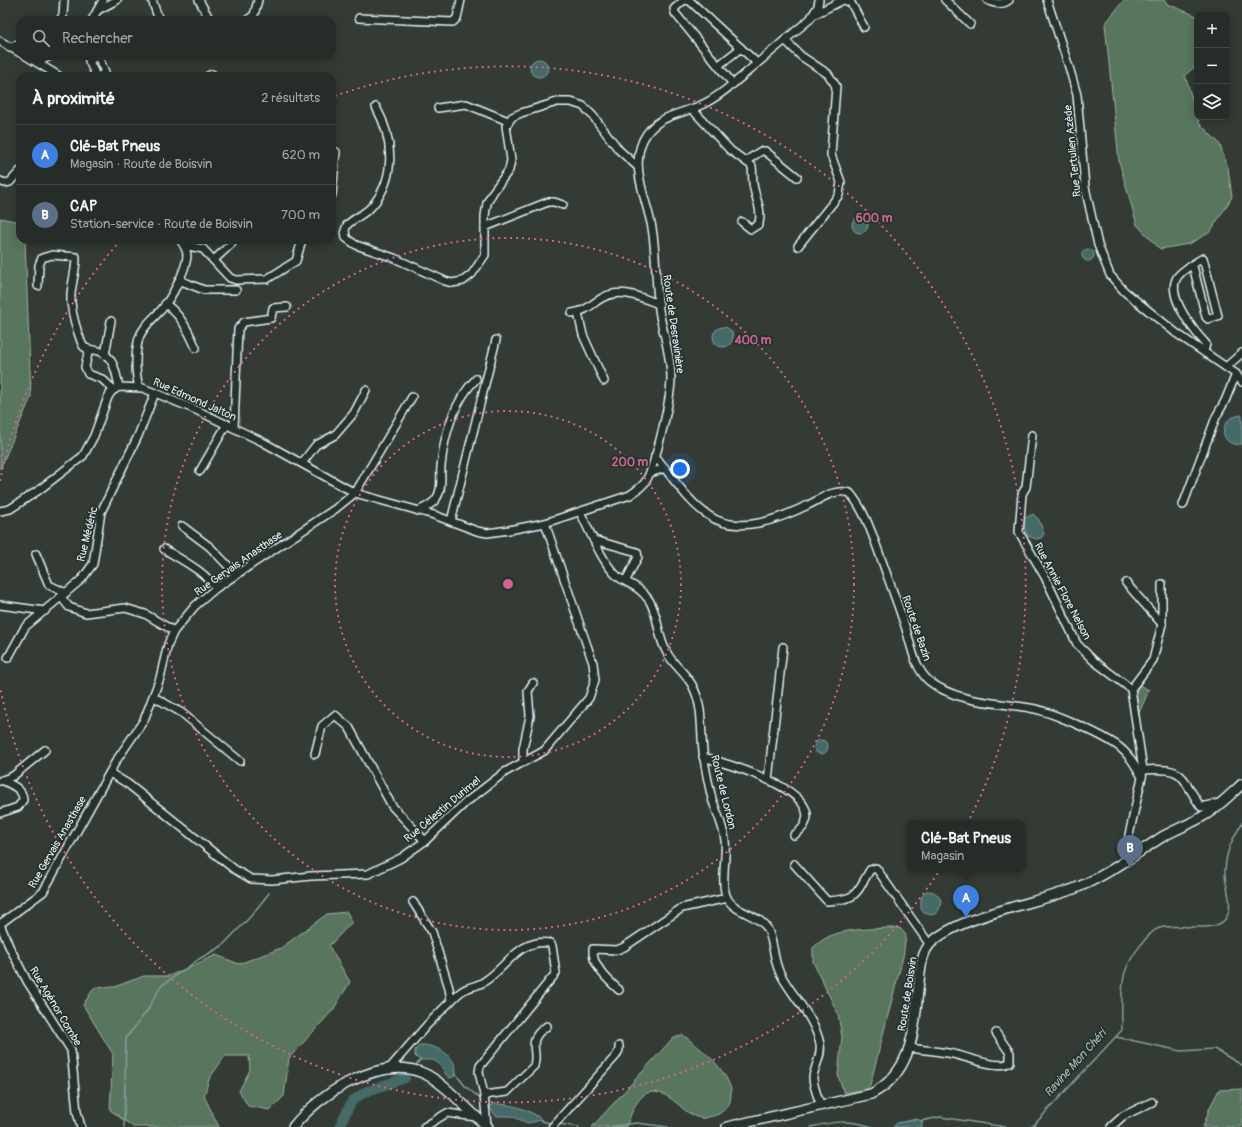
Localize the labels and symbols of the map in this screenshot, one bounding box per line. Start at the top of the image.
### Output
street label: Rue Tertulien Azède [1061,104,1084,198]
text: 600 m [856,211,893,226]
street label: Route de Desravinière [660,274,687,375]
text: 400 m [734,333,772,348]
street label: Rue Edmond Jalton [151,375,238,424]
text: 200 m [612,455,649,470]
your location [670,459,690,479]
street label: Rue Médéric [74,505,101,563]
street label: Rue Gervais Anasthase [192,528,285,599]
street label: Rue Annie Flore Nelson [1031,540,1094,642]
centre of rings [501,577,515,591]
street label: Route de Bazin [899,594,934,663]
street label: Route de Lordon [708,753,739,831]
street label: Rue Célestin Durimel [401,774,483,845]
street label: Rue Gervais Anasthase [26,793,89,891]
pin: B [1117,835,1143,868]
pin: A [953,885,979,918]
street label: Route de Boisvin [895,956,920,1032]
street label: Rue Agénor Combe [27,964,85,1049]
water label: Ravine Mon Chéri [1041,1025,1111,1100]

